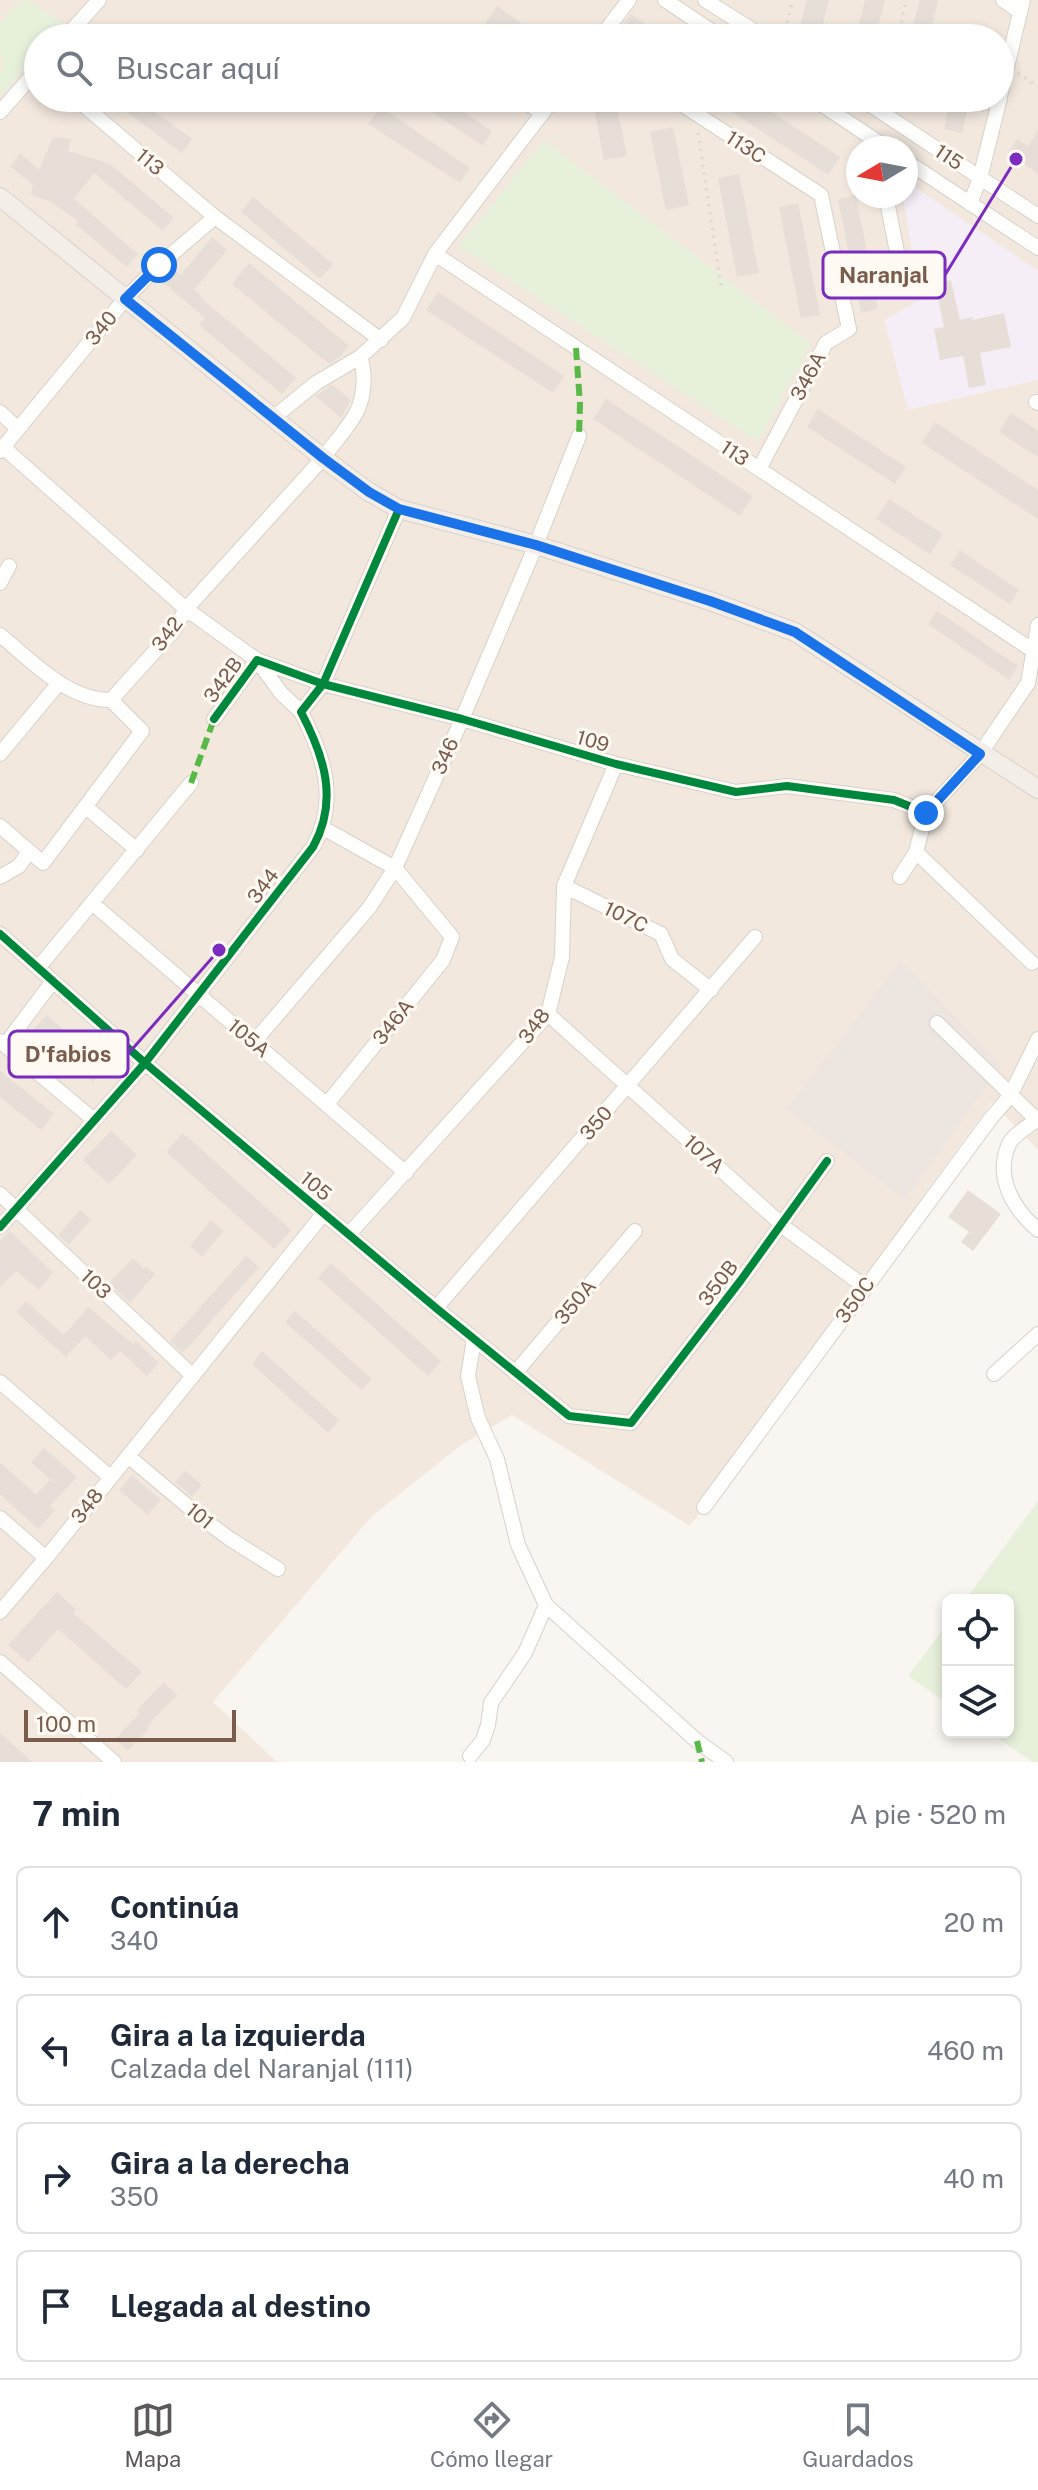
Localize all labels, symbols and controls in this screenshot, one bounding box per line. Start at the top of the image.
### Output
search box [24,24,1014,112]
icon: search [52,46,96,90]
text: Buscar aquí [116,50,280,86]
street label: 113C [722,125,770,169]
north arrow [846,136,918,208]
street label: 115 [930,139,968,175]
street label: 113 [131,144,169,180]
route start [141,247,177,283]
callout: Naranjal [823,252,945,298]
text: Naranjal [839,262,929,288]
street label: 340 [80,306,122,350]
street label: 346A [785,347,831,405]
street label: 113 [716,435,754,471]
street label: 342 [146,612,188,656]
street label: 342B [198,653,248,707]
street label: 109 [574,725,612,757]
street label: 346 [426,734,464,778]
route end [908,795,944,831]
street label: 344 [242,864,284,908]
street label: 107C [600,896,652,938]
street label: 346A [367,994,419,1050]
street label: 348 [513,1004,555,1048]
street label: 105A [223,1014,275,1062]
callout: D'fabios [9,1031,128,1077]
text: D'fabios [25,1041,111,1067]
street label: 350 [575,1101,617,1145]
street label: 107A [679,1130,729,1178]
street label: 105 [296,1166,336,1206]
street label: 350B [693,1255,743,1311]
street label: 103 [76,1264,116,1304]
street label: 350C [830,1272,880,1328]
street label: 350A [549,1274,601,1330]
street label: 348 [66,1484,108,1528]
street label: 101 [181,1498,219,1534]
map controls [942,1594,1014,1738]
button: locate [942,1594,1014,1666]
button: layers [942,1666,1014,1738]
scale bar [24,1706,236,1742]
text: 100 m [36,1711,96,1737]
text: 7 min [32,1794,121,1834]
text: A pie · 520 m [849,1799,1006,1830]
text: Continúa [110,1889,239,1925]
icon: ahead [34,1900,78,1944]
text: 20 m [944,1907,1004,1938]
text: 340 [110,1925,159,1956]
text: Gira a la izquierda [110,2017,366,2053]
icon: left [34,2028,78,2072]
text: 460 m [927,2035,1004,2066]
text: Calzada del Naranjal (111) [110,2053,413,2084]
text: Gira a la derecha [110,2145,350,2181]
icon: right [34,2156,78,2200]
text: 40 m [943,2163,1004,2194]
text: 350 [110,2181,159,2212]
icon: arrive [34,2284,78,2328]
text: Llegada al destino [110,2288,371,2324]
tab: Mapa [124,2398,181,2472]
tab: Cómo llegar [430,2398,553,2472]
tab: Guardados [802,2398,914,2472]

